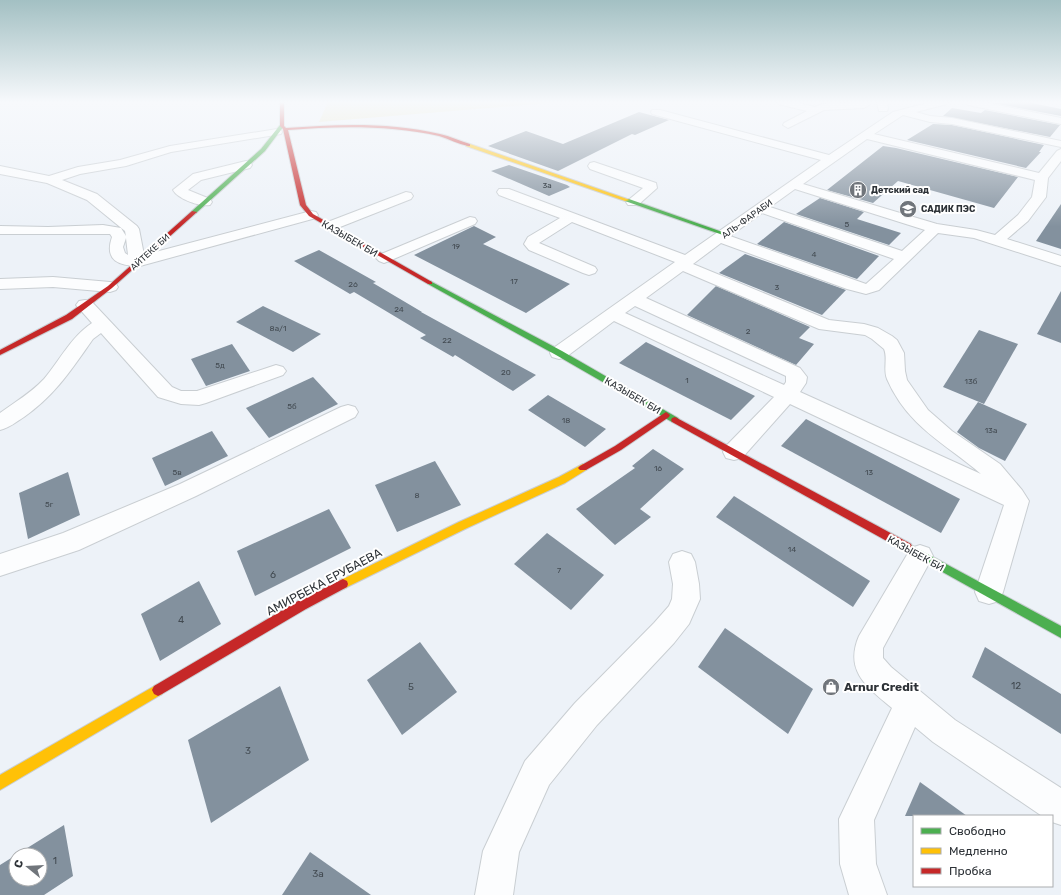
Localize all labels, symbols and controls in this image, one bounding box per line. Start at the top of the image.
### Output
building icon: Детский сад [848,180,868,200]
house number: 3а [542,181,552,190]
place label: Детский сад [871,185,929,195]
street label: АЛЬ-ФАРАБИ [720,197,774,241]
school or university icon: САДИК ПЭС [898,199,918,219]
place label: САДИК ПЭС [921,204,976,214]
street label: КАЗЫБЕК БИ [319,218,380,260]
house number: 5 [845,220,850,229]
street label: АЙТЕКЕ БИ [128,231,172,272]
house number: 19 [452,242,460,251]
house number: 4 [812,250,817,259]
house number: 17 [510,277,518,286]
house number: 26 [348,280,358,289]
house number: 3 [775,283,780,292]
house number: 24 [394,305,404,314]
house number: 8а/1 [270,324,286,333]
house number: 2 [746,327,751,336]
house number: 22 [442,336,452,345]
house number: 5д [215,361,225,370]
house number: 20 [501,368,511,377]
street label: КАЗЫБЕК БИ [602,375,663,417]
house number: 1 [685,376,689,385]
house number: 13б [965,377,978,386]
house number: 5б [287,402,297,411]
house number: 18 [562,416,570,425]
house number: 13а [985,426,997,435]
house number: 16 [654,464,662,473]
house number: 5в [172,468,182,477]
house number: 13 [865,468,873,477]
house number: 8 [414,491,420,500]
house number: 5г [45,500,54,509]
street label: КАЗЫБЕК БИ [885,533,946,574]
house number: 14 [788,545,796,554]
street label: АМИРБЕКА ЕРУБАЕВА [264,546,384,618]
house number: 7 [557,566,561,575]
house number: 6 [270,569,276,581]
house number: 4 [178,614,184,626]
shop icon: Arnur Credit [821,677,841,697]
place label: Arnur Credit [844,680,919,694]
house number: 12 [1011,680,1021,692]
house number: 5 [408,681,414,693]
house number: 3 [245,745,251,757]
legend [913,815,1053,887]
text: Свободно [949,824,1006,838]
text: Медленно [949,844,1008,858]
north arrow [8,847,48,887]
house number: 1 [53,855,57,867]
text: С [12,858,26,870]
text: Пробка [949,864,992,878]
house number: 3а [312,868,324,880]

